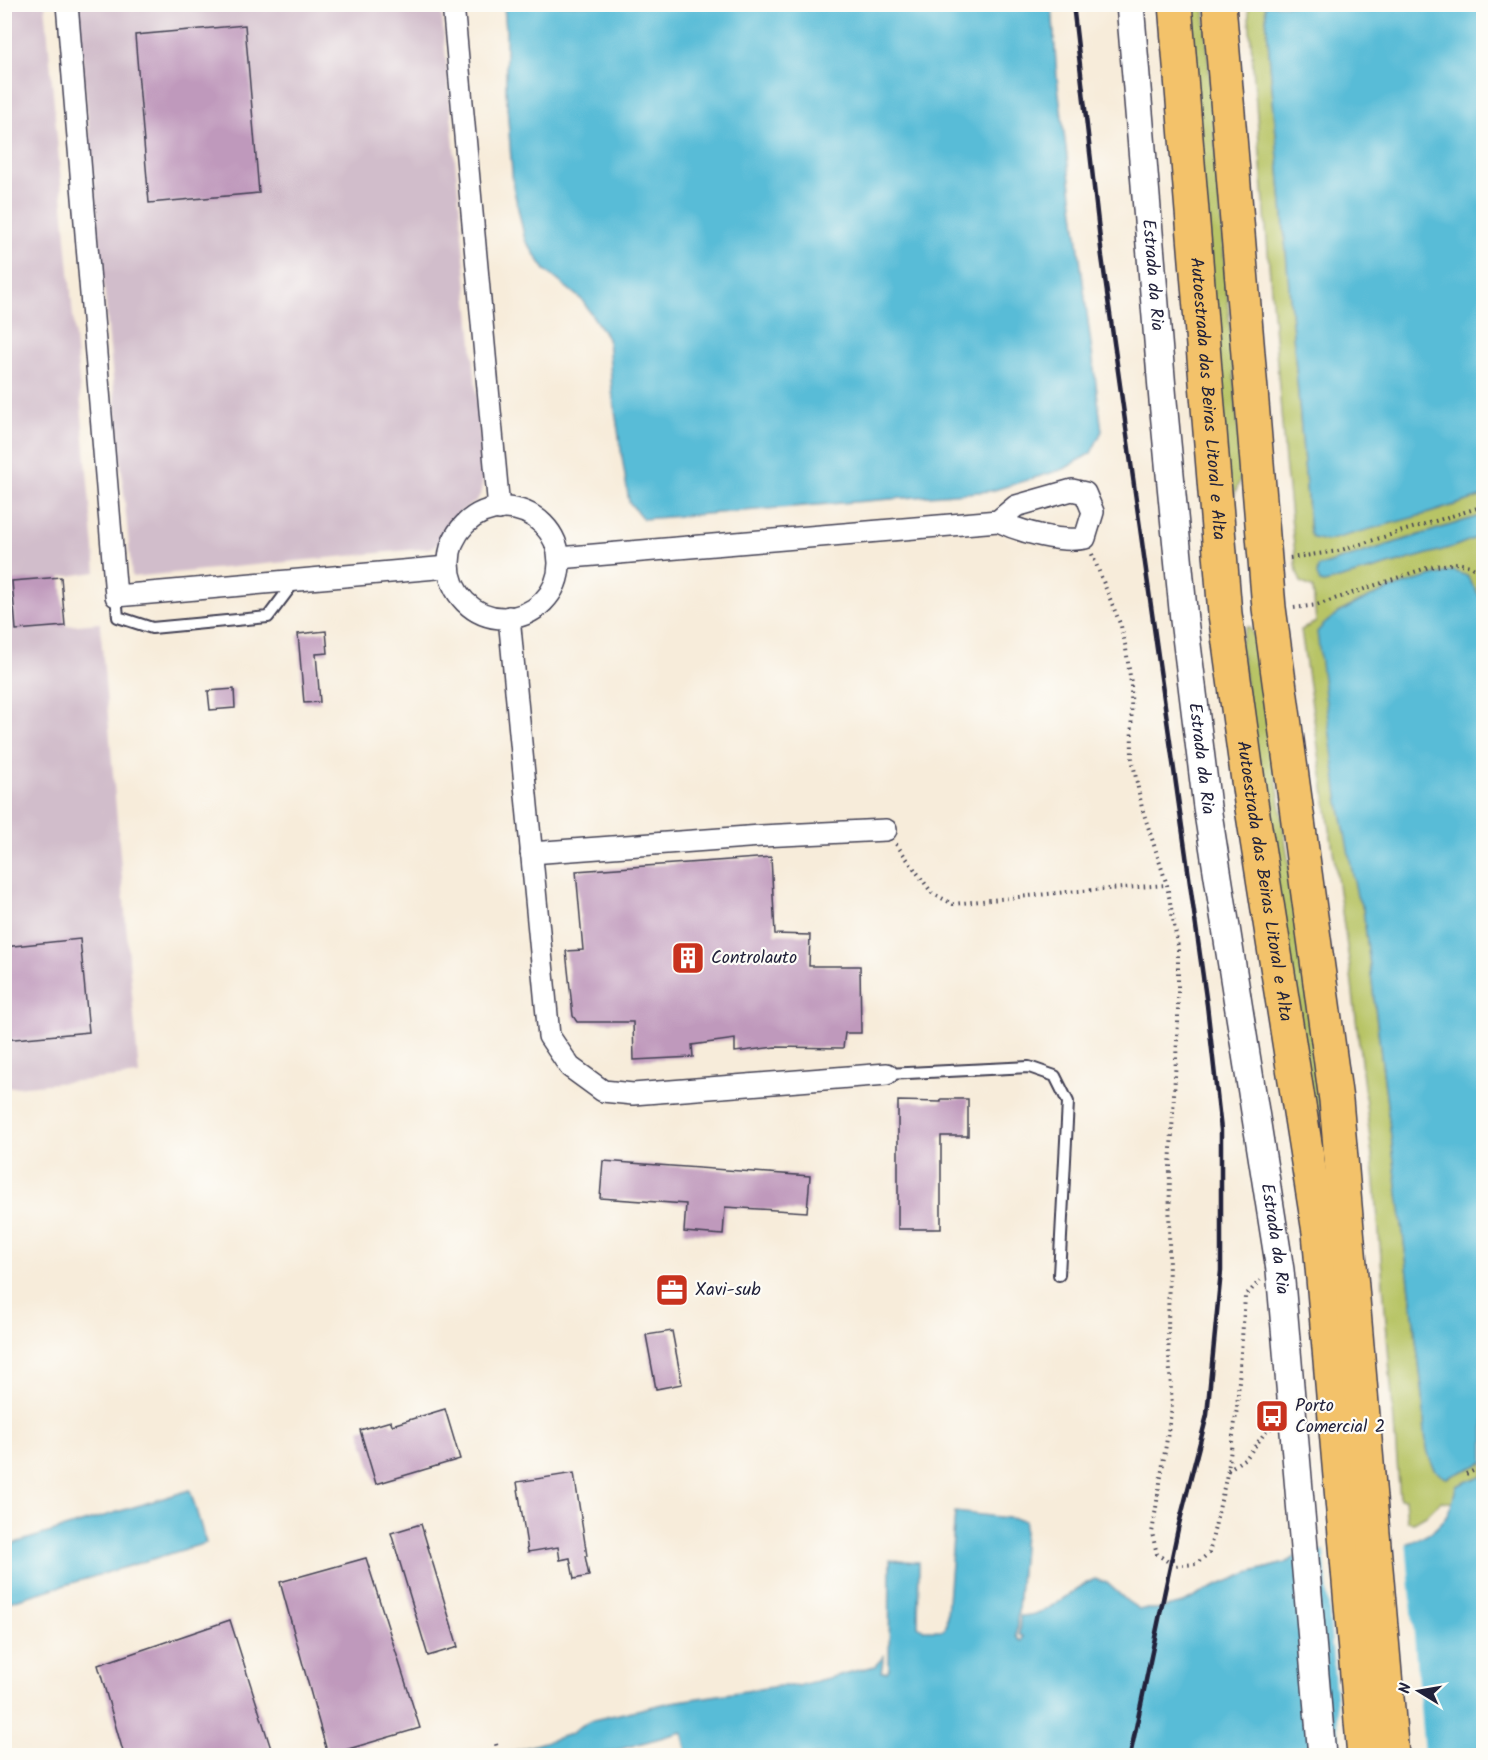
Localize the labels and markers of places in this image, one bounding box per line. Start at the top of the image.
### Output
building icon: Controlauto [670,940,706,976]
place label: Controlauto [711,944,797,973]
office icon: Xavi-sub [654,1272,690,1308]
place label: Xavi-sub [695,1276,761,1305]
place label: Porto Comercial 2 [1295,1392,1385,1442]
bus stop icon: Porto Comercial 2 [1254,1398,1290,1434]

